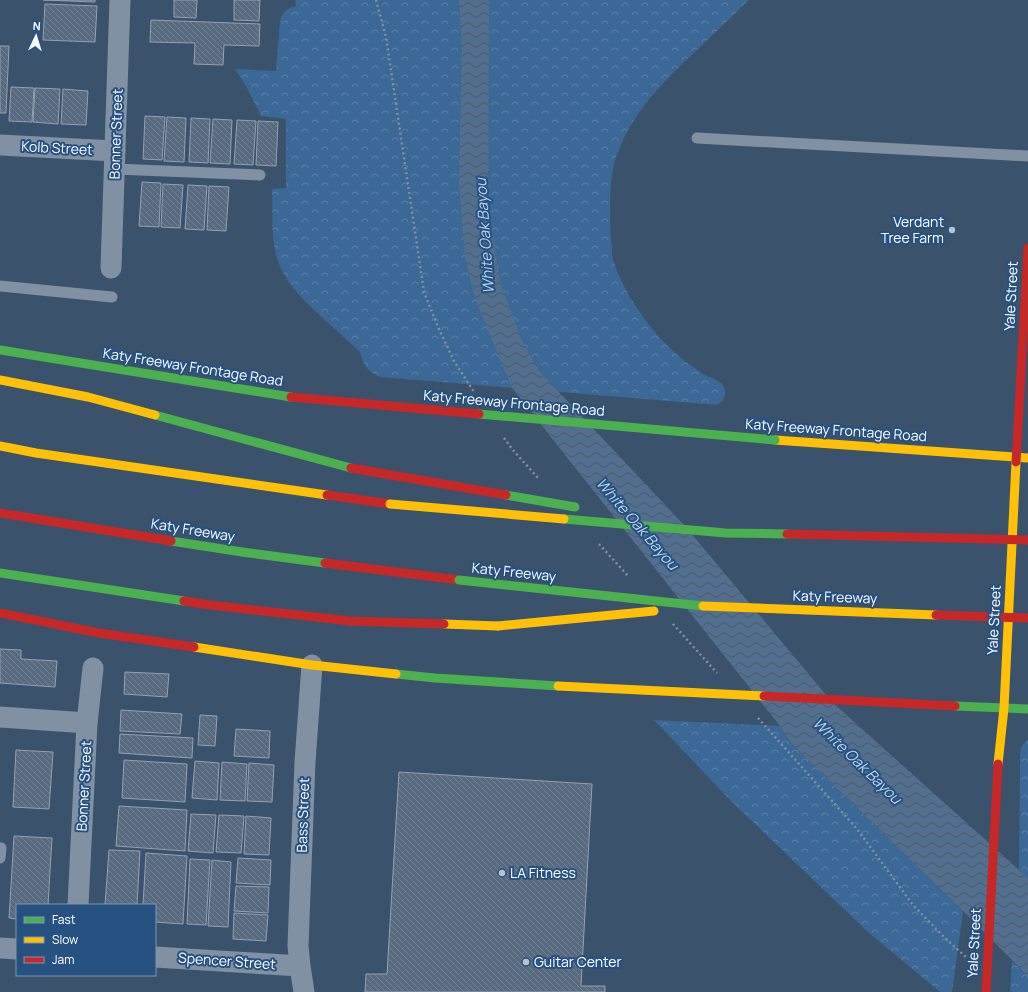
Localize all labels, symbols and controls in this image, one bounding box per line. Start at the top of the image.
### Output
north arrow [16,16,56,56]
text: N [32,18,41,33]
street label: Bonner Street [104,88,127,180]
street label: Kolb Street [21,136,94,159]
water label: White Oak Bayou [470,176,499,295]
place label: Verdant Tree Farm [881,212,944,247]
marker: Verdant Tree Farm [947,225,957,235]
street label: Yale Street [999,260,1022,331]
street label: Katy Freeway Frontage Road [102,343,284,390]
street label: Katy Freeway Frontage Road [423,385,606,420]
street label: Katy Freeway Frontage Road [745,414,927,445]
water label: White Oak Bayou [591,473,684,575]
street label: Katy Freeway [150,513,237,546]
street label: Katy Freeway [471,558,558,585]
street label: Yale Street [982,584,1005,655]
street label: Katy Freeway [792,586,878,607]
water label: White Oak Bayou [808,713,907,809]
street label: Bonner Street [72,740,95,832]
street label: Bass Street [292,777,313,853]
place label: LA Fitness [510,863,576,882]
marker: LA Fitness [497,868,507,878]
legend [16,904,156,976]
street label: Yale Street [962,907,985,978]
text: Fast [52,911,76,928]
text: Slow [52,931,78,948]
street label: Spencer Street [178,948,277,973]
text: Jam [52,951,74,968]
place label: Guitar Center [534,952,622,971]
marker: Guitar Center [521,957,531,967]

